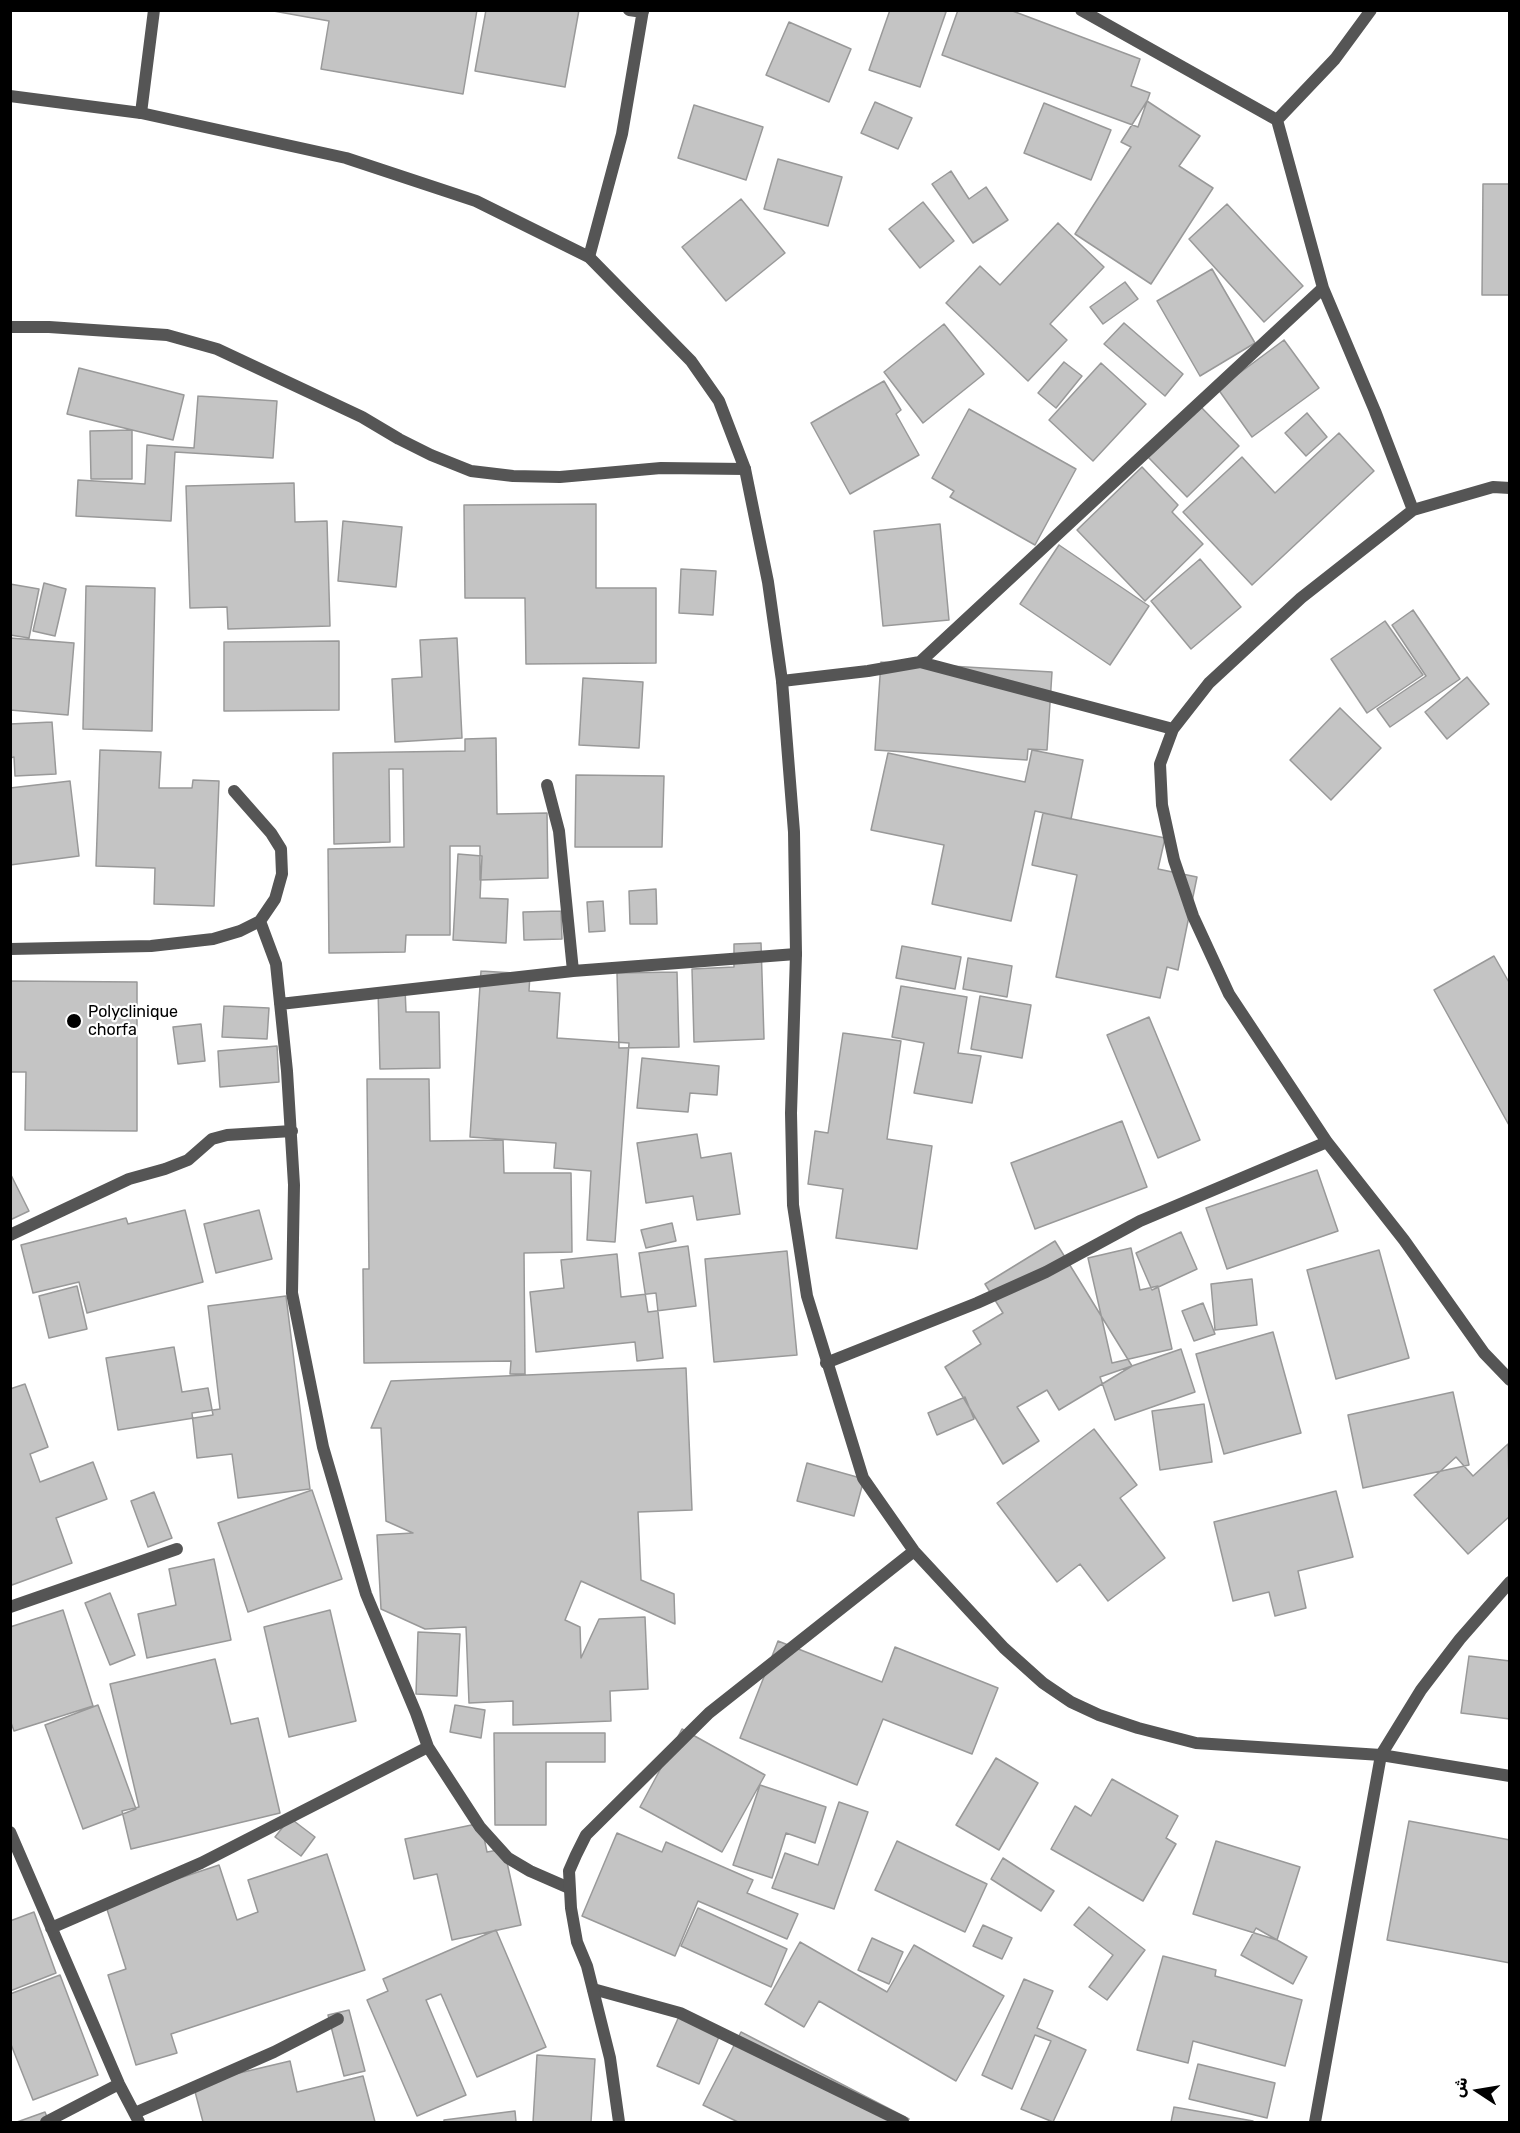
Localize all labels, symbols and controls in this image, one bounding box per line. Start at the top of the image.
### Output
place label: Polyclinique chorfa [88,1002,178,1040]
marker: Polyclinique chorfa [65,1012,83,1030]
north arrow [1448,2061,1508,2121]
text: ش [1449,2075,1471,2099]

